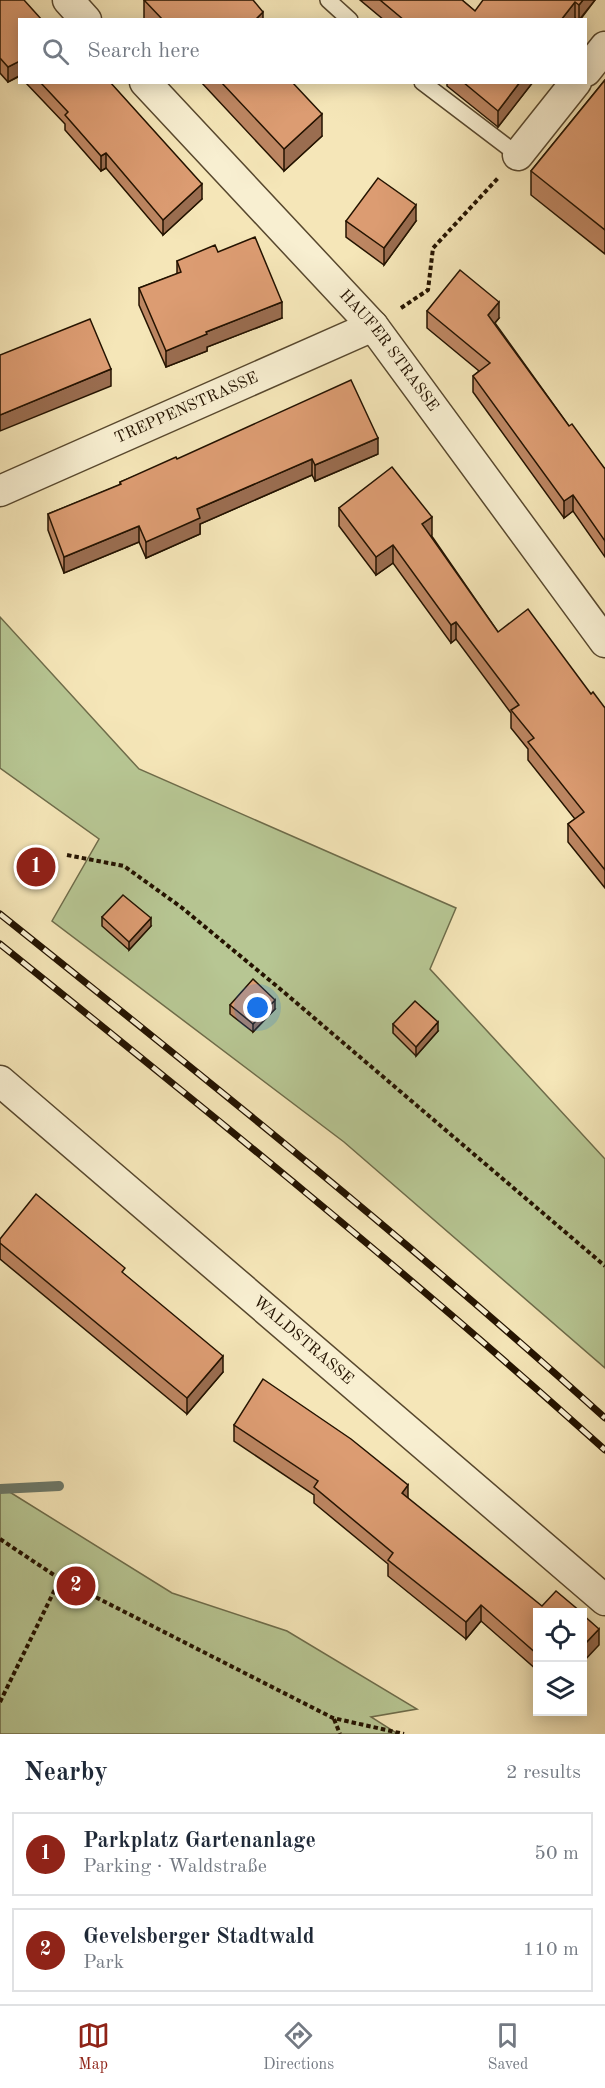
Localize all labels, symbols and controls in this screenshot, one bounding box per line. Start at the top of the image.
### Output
search box [18,18,587,84]
icon: search [39,35,72,68]
text: Search here [87,40,200,62]
street label: HAUFER STRASSE [336,287,441,415]
street label: TREPPENSTRASSE [112,370,261,447]
pin: 1 [16,844,56,890]
your location [243,993,272,1022]
street label: WALDSTRASSE [250,1294,356,1388]
pin: 2 [56,1564,96,1608]
map controls [533,1608,587,1716]
button: locate [533,1608,587,1662]
button: layers [533,1662,587,1716]
text: Nearby [24,1760,108,1786]
text: 2 results [506,1763,581,1783]
text: Parkplatz Gartenanlage [83,1830,316,1852]
text: 1 [40,1844,51,1864]
text: 50 m [534,1844,579,1864]
text: Parking · Waldstraße [83,1857,267,1877]
text: Gevelsberger Stadtwald [83,1926,315,1948]
text: 2 [40,1940,51,1960]
text: 110 m [523,1940,579,1960]
text: Park [83,1953,124,1973]
tab: Map [77,2019,110,2075]
tab: Directions [263,2019,334,2075]
tab: Saved [488,2019,528,2075]

